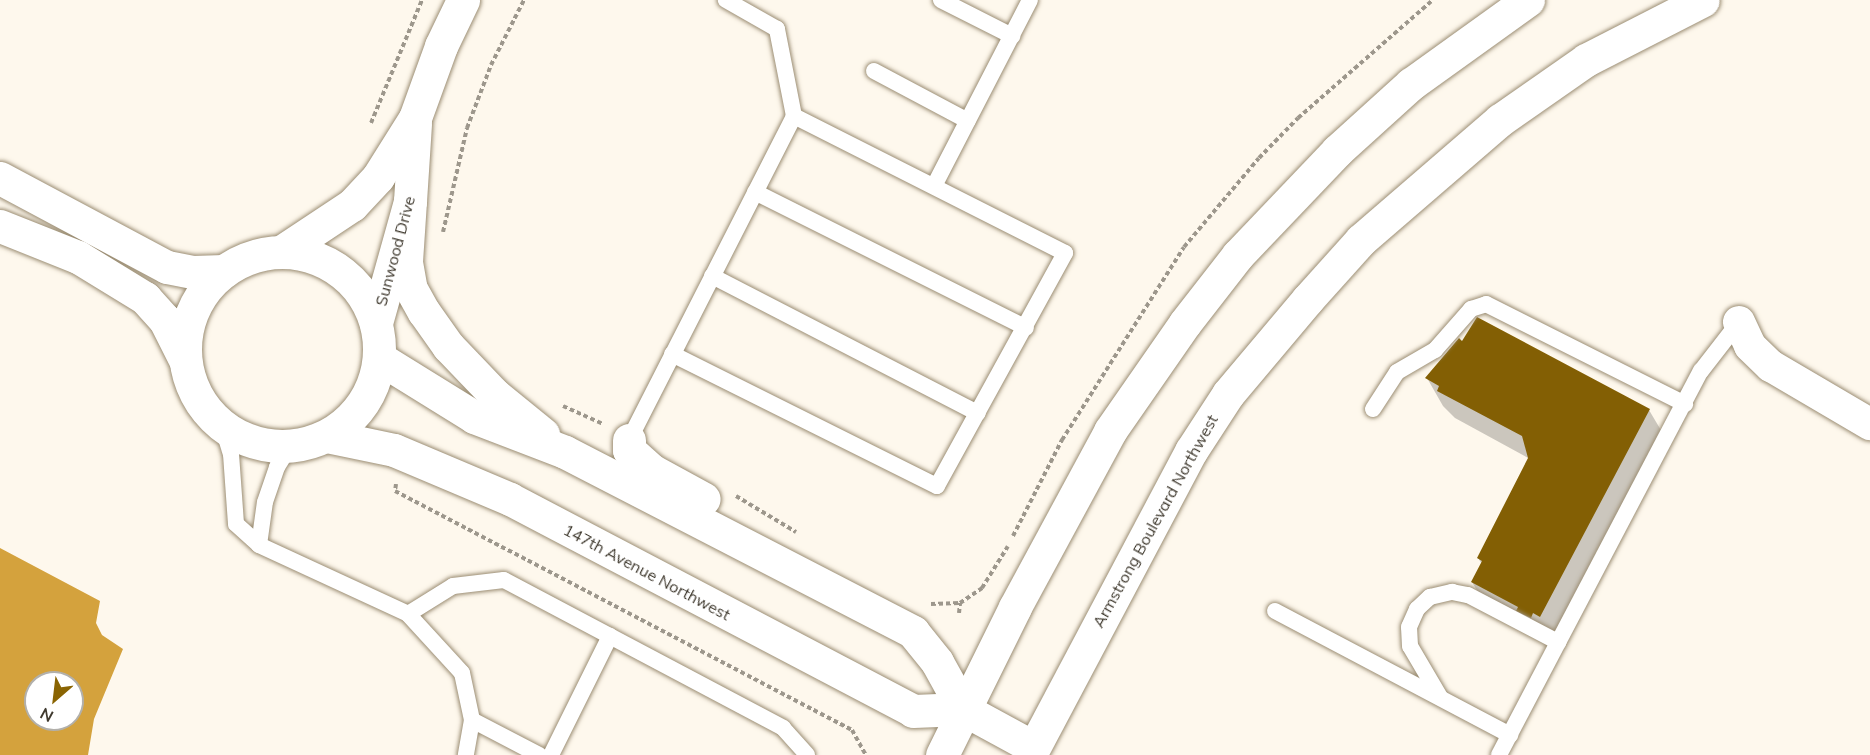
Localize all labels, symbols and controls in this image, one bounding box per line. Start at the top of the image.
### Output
street label: Sunwood Drive [371,194,419,308]
street label: Armstrong Boulevard Northwest [1088,411,1222,631]
street label: 147th Avenue Northwest [560,520,734,624]
north arrow [24,671,84,731]
text: N [36,703,57,727]

